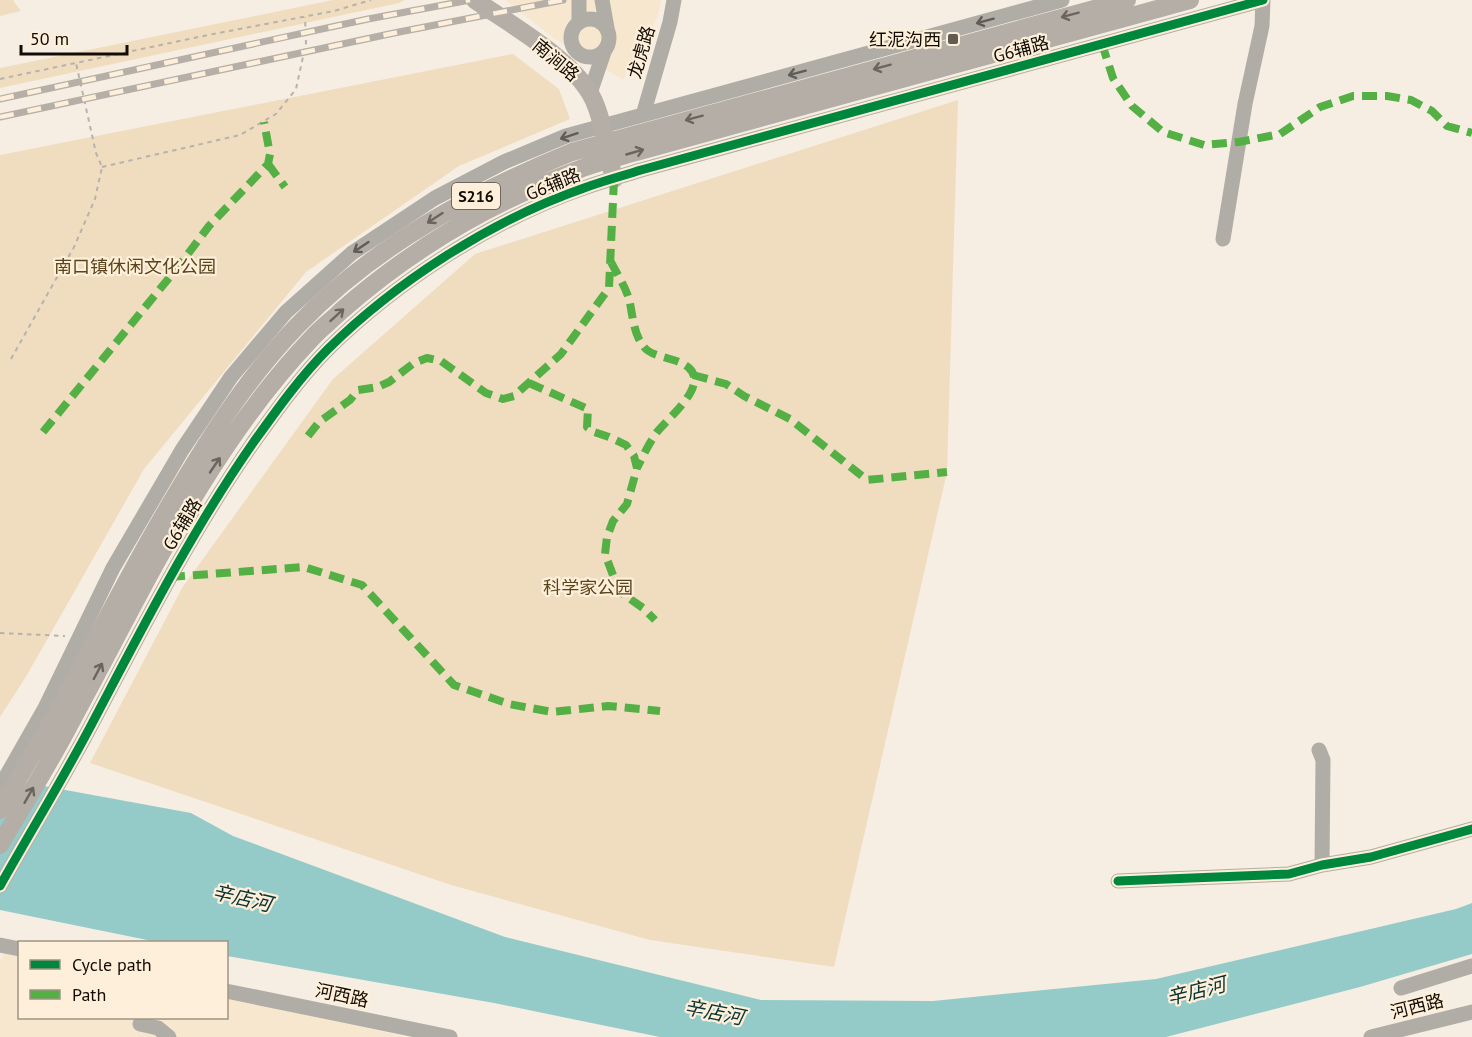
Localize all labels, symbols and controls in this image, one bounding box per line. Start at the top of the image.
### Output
one-way arrow [1061,10,1080,22]
one-way arrow [976,16,995,27]
scale bar [21,18,128,56]
street label: 龙虎路 [623,23,659,81]
text: 50 m [30,27,69,50]
place label: 红泥沟西 [869,28,941,51]
street label: G6辅路 [991,31,1051,67]
marker: 红泥沟西 [946,32,960,46]
street label: 南涧路 [528,34,584,86]
one-way arrow [873,62,892,73]
one-way arrow [788,67,807,79]
one-way arrow [685,113,704,125]
one-way arrow [560,131,579,142]
one-way arrow [625,146,644,157]
street label: G6辅路 [522,163,584,205]
road number: S216 [452,183,500,209]
one-way arrow [427,213,444,225]
one-way arrow [352,241,369,254]
park label: 南口镇休闲文化公园 [54,255,216,278]
one-way arrow [330,308,345,322]
one-way arrow [208,457,221,474]
street label: G6辅路 [158,494,206,554]
park label: 科学家公园 [543,576,633,599]
one-way arrow [92,663,104,681]
one-way arrow [24,786,36,803]
water label: 辛店河 [210,879,278,918]
legend [18,941,228,1019]
text: Cycle path [72,953,152,976]
water label: 辛店河 [1164,970,1232,1011]
street label: 河西路 [313,978,371,1012]
text: Path [72,983,106,1006]
street label: 河西路 [1388,988,1446,1024]
water label: 辛店河 [682,994,750,1031]

